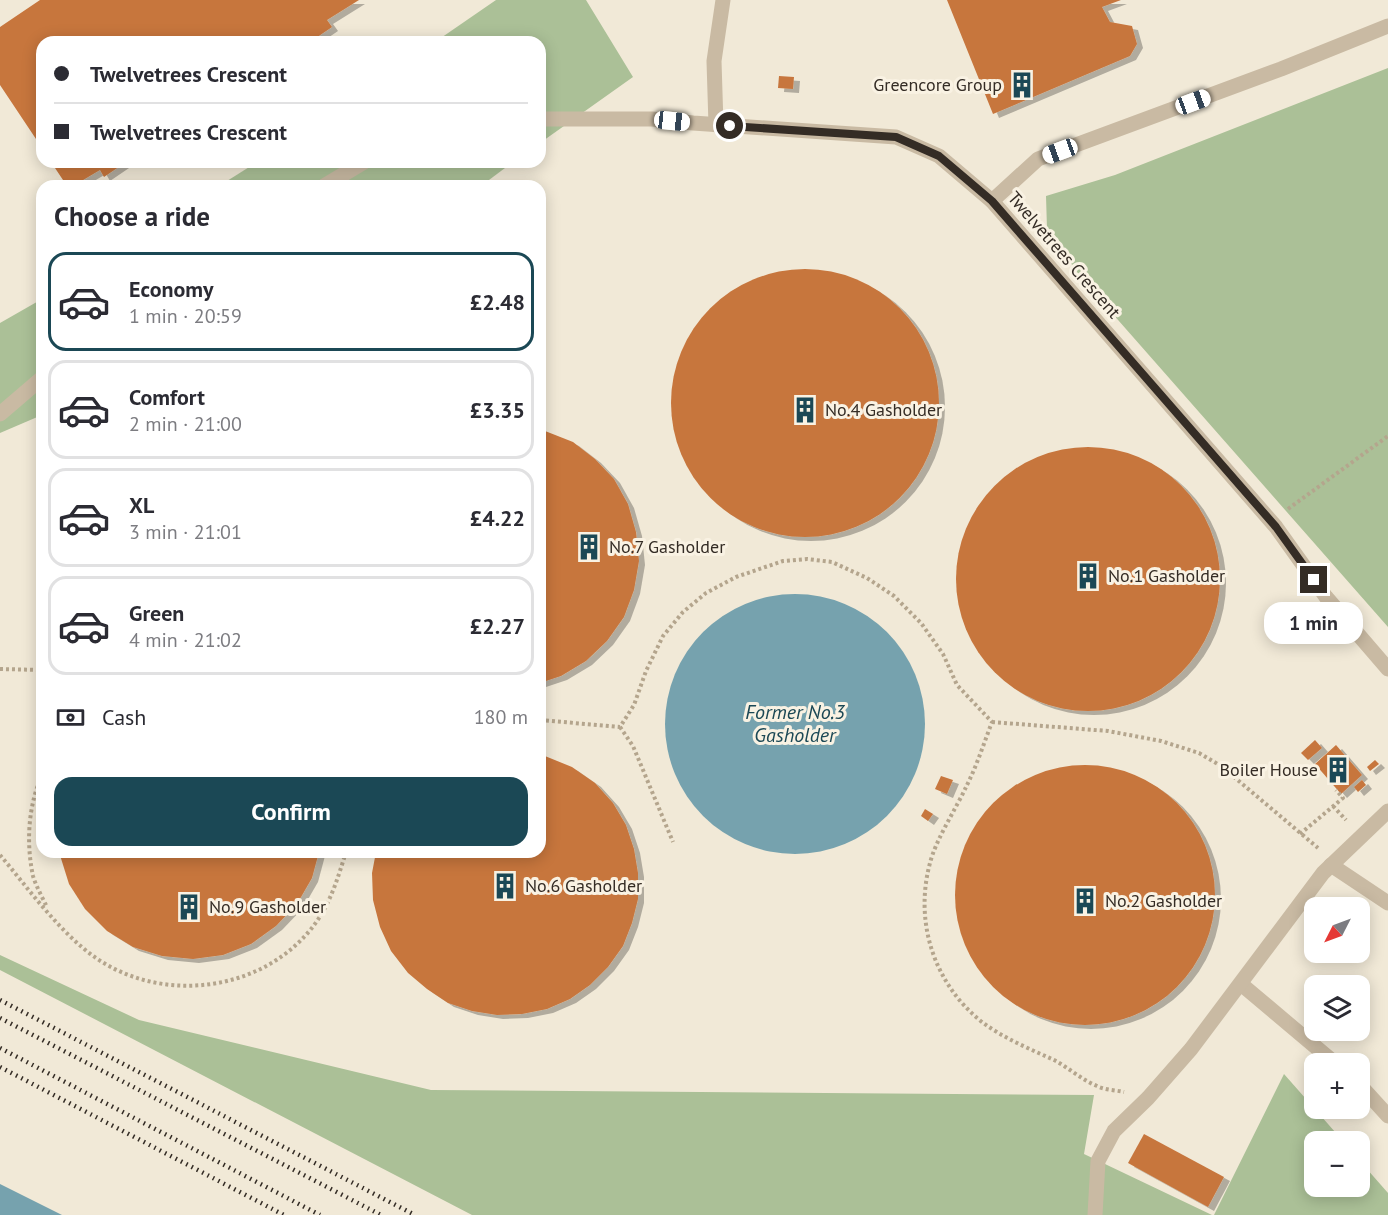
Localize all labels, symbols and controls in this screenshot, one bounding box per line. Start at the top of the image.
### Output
text: Twelvetrees Crescent [90,60,287,88]
building icon: Greencore Group [1007,70,1037,100]
place label: Greencore Group [873,73,1002,96]
car [1173,87,1213,117]
car [653,110,691,132]
route start [716,112,743,139]
text: Twelvetrees Crescent [90,118,287,146]
car [1040,136,1080,166]
street label: Twelvetrees Crescent [1003,186,1126,323]
text: Choose a ride [54,199,210,233]
icon: car [57,275,111,329]
text: Economy [129,275,213,303]
text: £2.48 [470,288,525,316]
text: 1 min · 20:59 [129,303,242,329]
icon: car [57,383,111,437]
text: Comfort [129,383,205,411]
building icon: No.4 Gasholder [790,395,820,425]
text: £3.35 [470,396,525,424]
place label: No.4 Gasholder [825,398,942,421]
text: 2 min · 21:00 [129,411,242,437]
icon: car [57,491,111,545]
text: XL [129,491,154,519]
text: £4.22 [470,504,525,532]
text: 3 min · 21:01 [129,519,242,545]
building icon: No.7 Gasholder [574,532,604,562]
place label: No.7 Gasholder [609,535,725,558]
building icon: No.1 Gasholder [1073,561,1103,591]
place label: No.1 Gasholder [1108,564,1225,587]
route end [1300,566,1327,593]
icon: car [57,599,111,653]
text: Green [129,599,184,627]
callout: 1 min [1264,601,1364,643]
text: 1 min [1289,610,1338,636]
text: £2.27 [470,612,525,640]
text: 4 min · 21:02 [129,627,242,653]
water label: Former No.3 Gasholder [745,699,845,748]
icon: cash [54,701,87,734]
text: Cash [102,703,146,731]
text: 180 m [474,704,528,730]
building icon: Boiler House [1323,755,1353,785]
place label: Boiler House [1220,758,1318,781]
button: Confirm [54,777,528,846]
building icon: No.6 Gasholder [490,871,520,901]
place label: No.6 Gasholder [525,874,642,897]
building icon: No.2 Gasholder [1070,886,1100,916]
place label: No.2 Gasholder [1105,889,1222,912]
building icon: No.9 Gasholder [174,892,204,922]
place label: No.9 Gasholder [209,895,326,918]
north arrow [1304,897,1370,963]
map controls [1304,897,1370,1197]
button: layers [1304,975,1370,1041]
button: + [1304,1053,1370,1119]
button: − [1304,1131,1370,1197]

